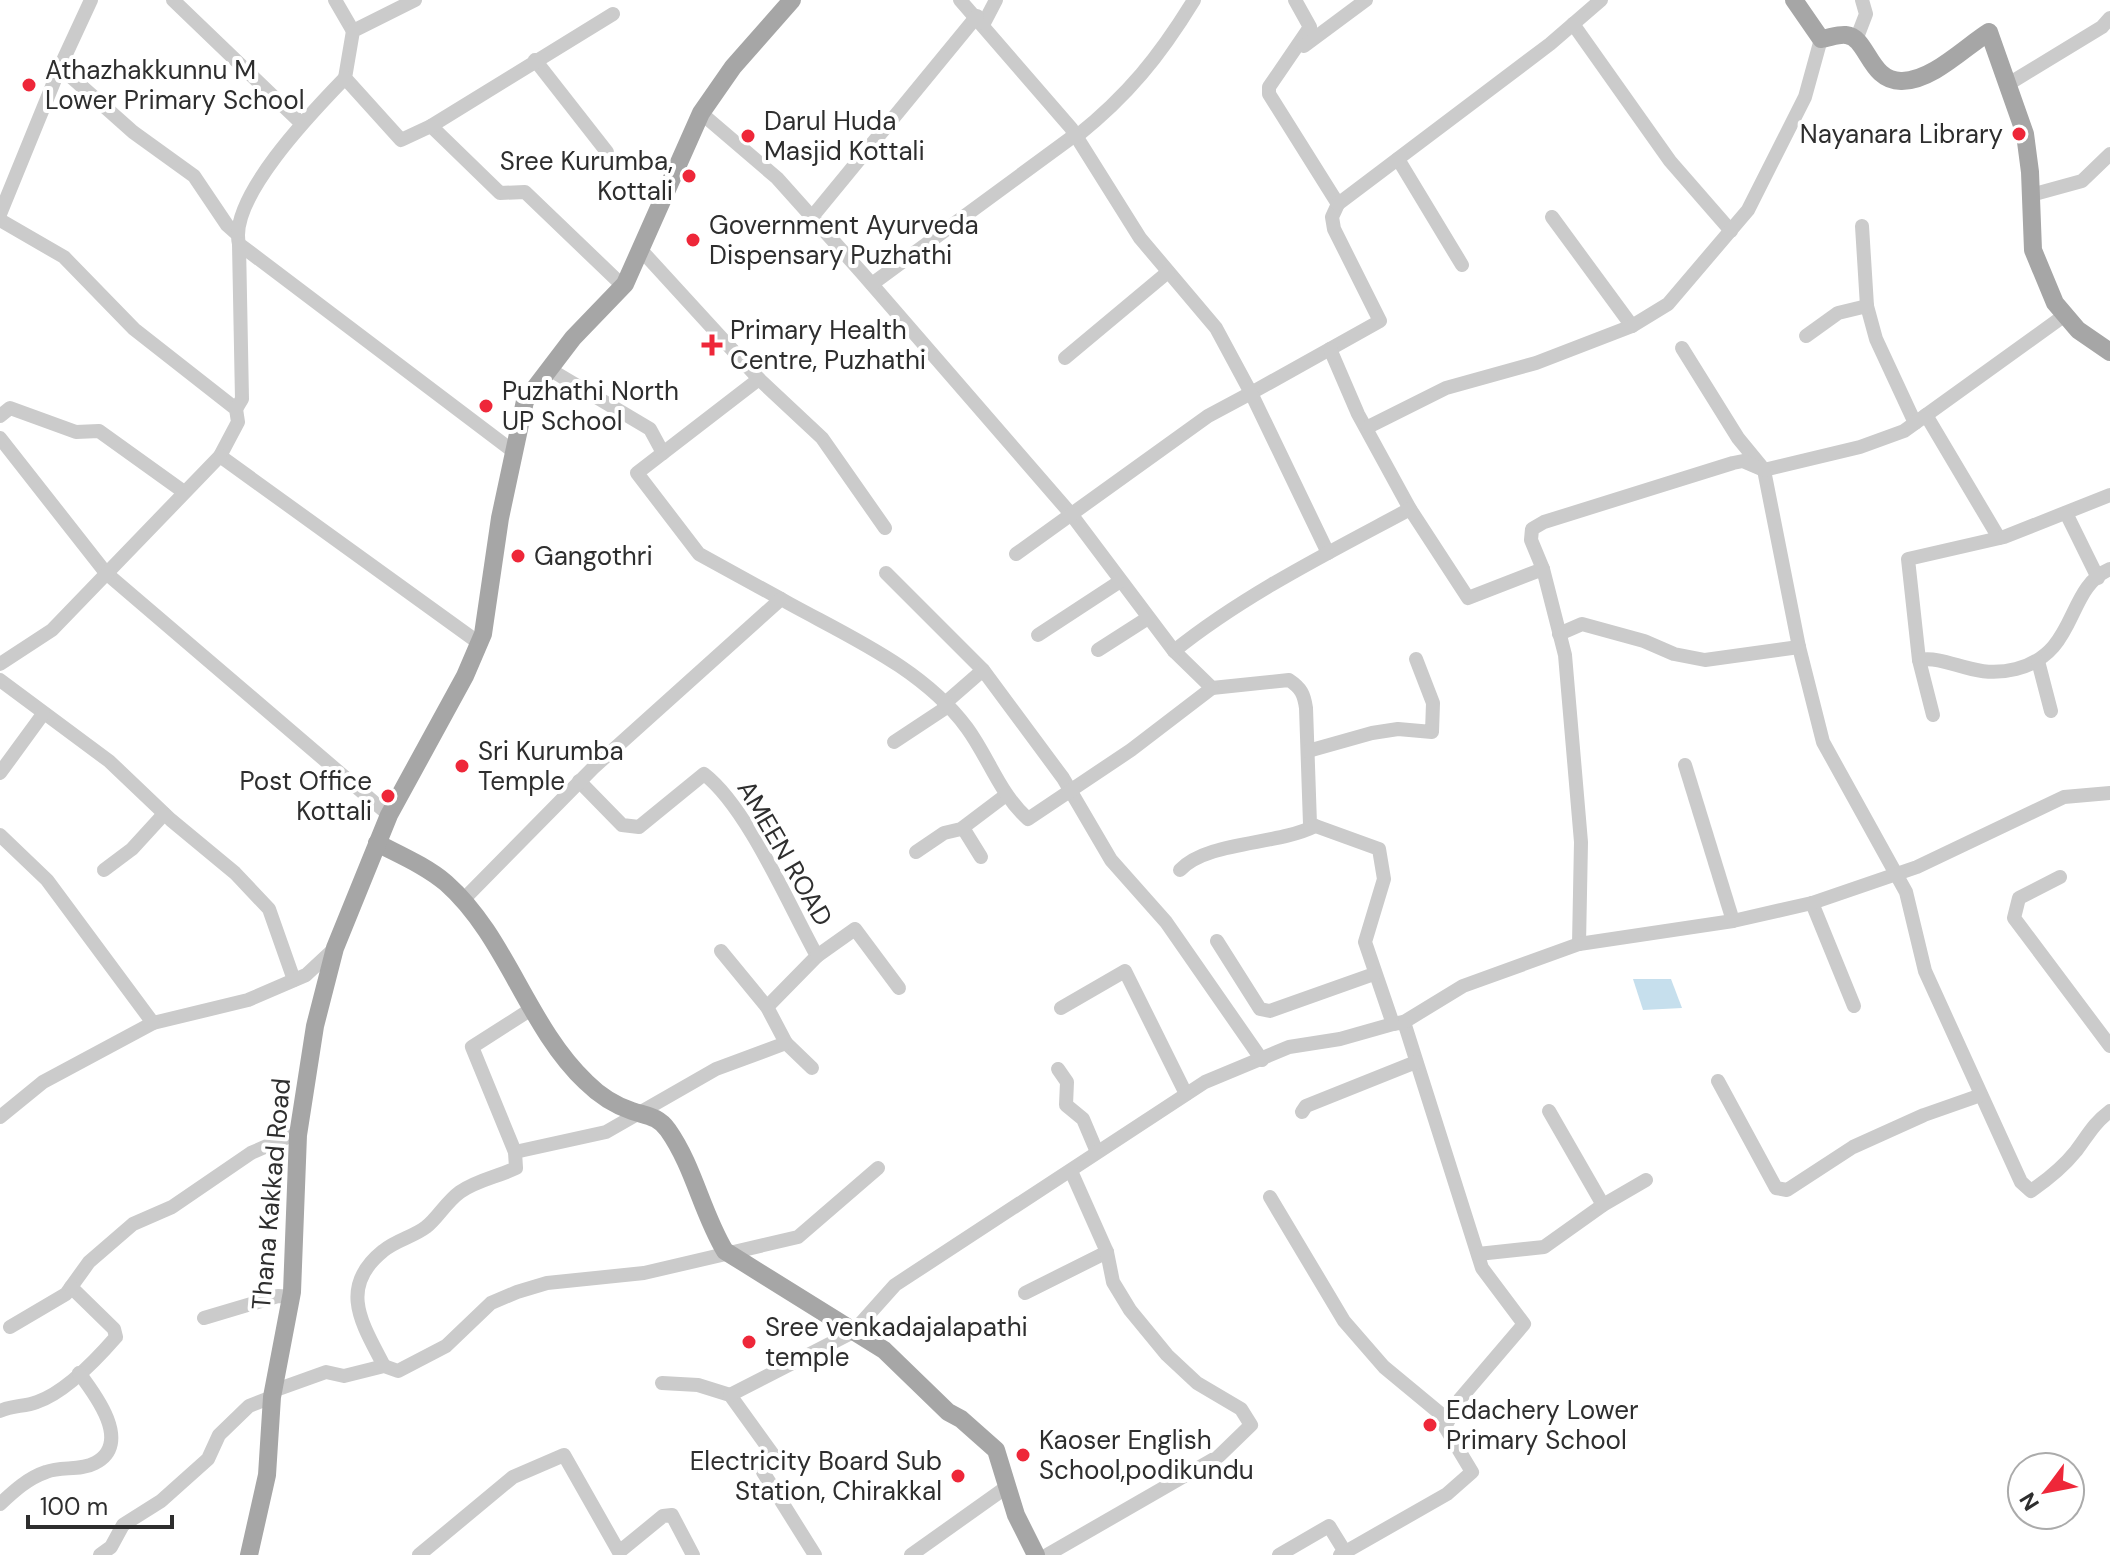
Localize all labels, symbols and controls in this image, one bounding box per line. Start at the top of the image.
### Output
place label: Athazhakkunnu M Lower Primary School [45,53,305,117]
marker: Athazhakkunnu M Lower Primary School [20,76,38,94]
place label: Darul Huda Masjid Kottali [764,104,925,168]
place label: Nayanara Library [1800,117,2003,151]
marker: Nayanara Library [2010,125,2028,143]
marker: Darul Huda Masjid Kottali [739,127,757,145]
place label: Sree Kurumba, Kottali [500,144,673,208]
marker: Sree Kurumba, Kottali [680,167,698,185]
place label: Government Ayurveda Dispensary Puzhathi [709,208,979,272]
marker: Government Ayurveda Dispensary Puzhathi [684,231,702,249]
place label: Primary Health Centre, Puzhathi [730,313,926,377]
marker: Primary Health Centre, Puzhathi [701,334,723,356]
place label: Puzhathi North UP School [502,374,679,438]
marker: Puzhathi North UP School [477,397,495,415]
place label: Gangothri [534,539,653,573]
marker: Gangothri [509,547,527,565]
place label: Sri Kurumba Temple [478,734,624,798]
marker: Sri Kurumba Temple [453,757,471,775]
place label: Post Office Kottali [239,764,372,828]
street label: AMEEN ROAD [730,774,840,932]
marker: Post Office Kottali [379,787,397,805]
street label: Thana Kakkad Road [244,1077,298,1311]
place label: Sree venkadajalapathi temple [765,1310,1028,1374]
marker: Sree venkadajalapathi temple [740,1333,758,1351]
place label: Edachery Lower Primary School [1446,1393,1639,1457]
marker: Edachery Lower Primary School [1421,1416,1439,1434]
place label: Kaoser English School,podikundu [1039,1423,1254,1487]
place label: Electricity Board Sub Station, Chirakkal [690,1444,942,1508]
marker: Kaoser English School,podikundu [1014,1446,1032,1464]
north arrow [2006,1451,2086,1531]
marker: Electricity Board Sub Station, Chirakkal [949,1467,967,1485]
scale bar [28,1479,172,1529]
text: N [2013,1487,2046,1516]
text: 100 m [40,1491,108,1522]

